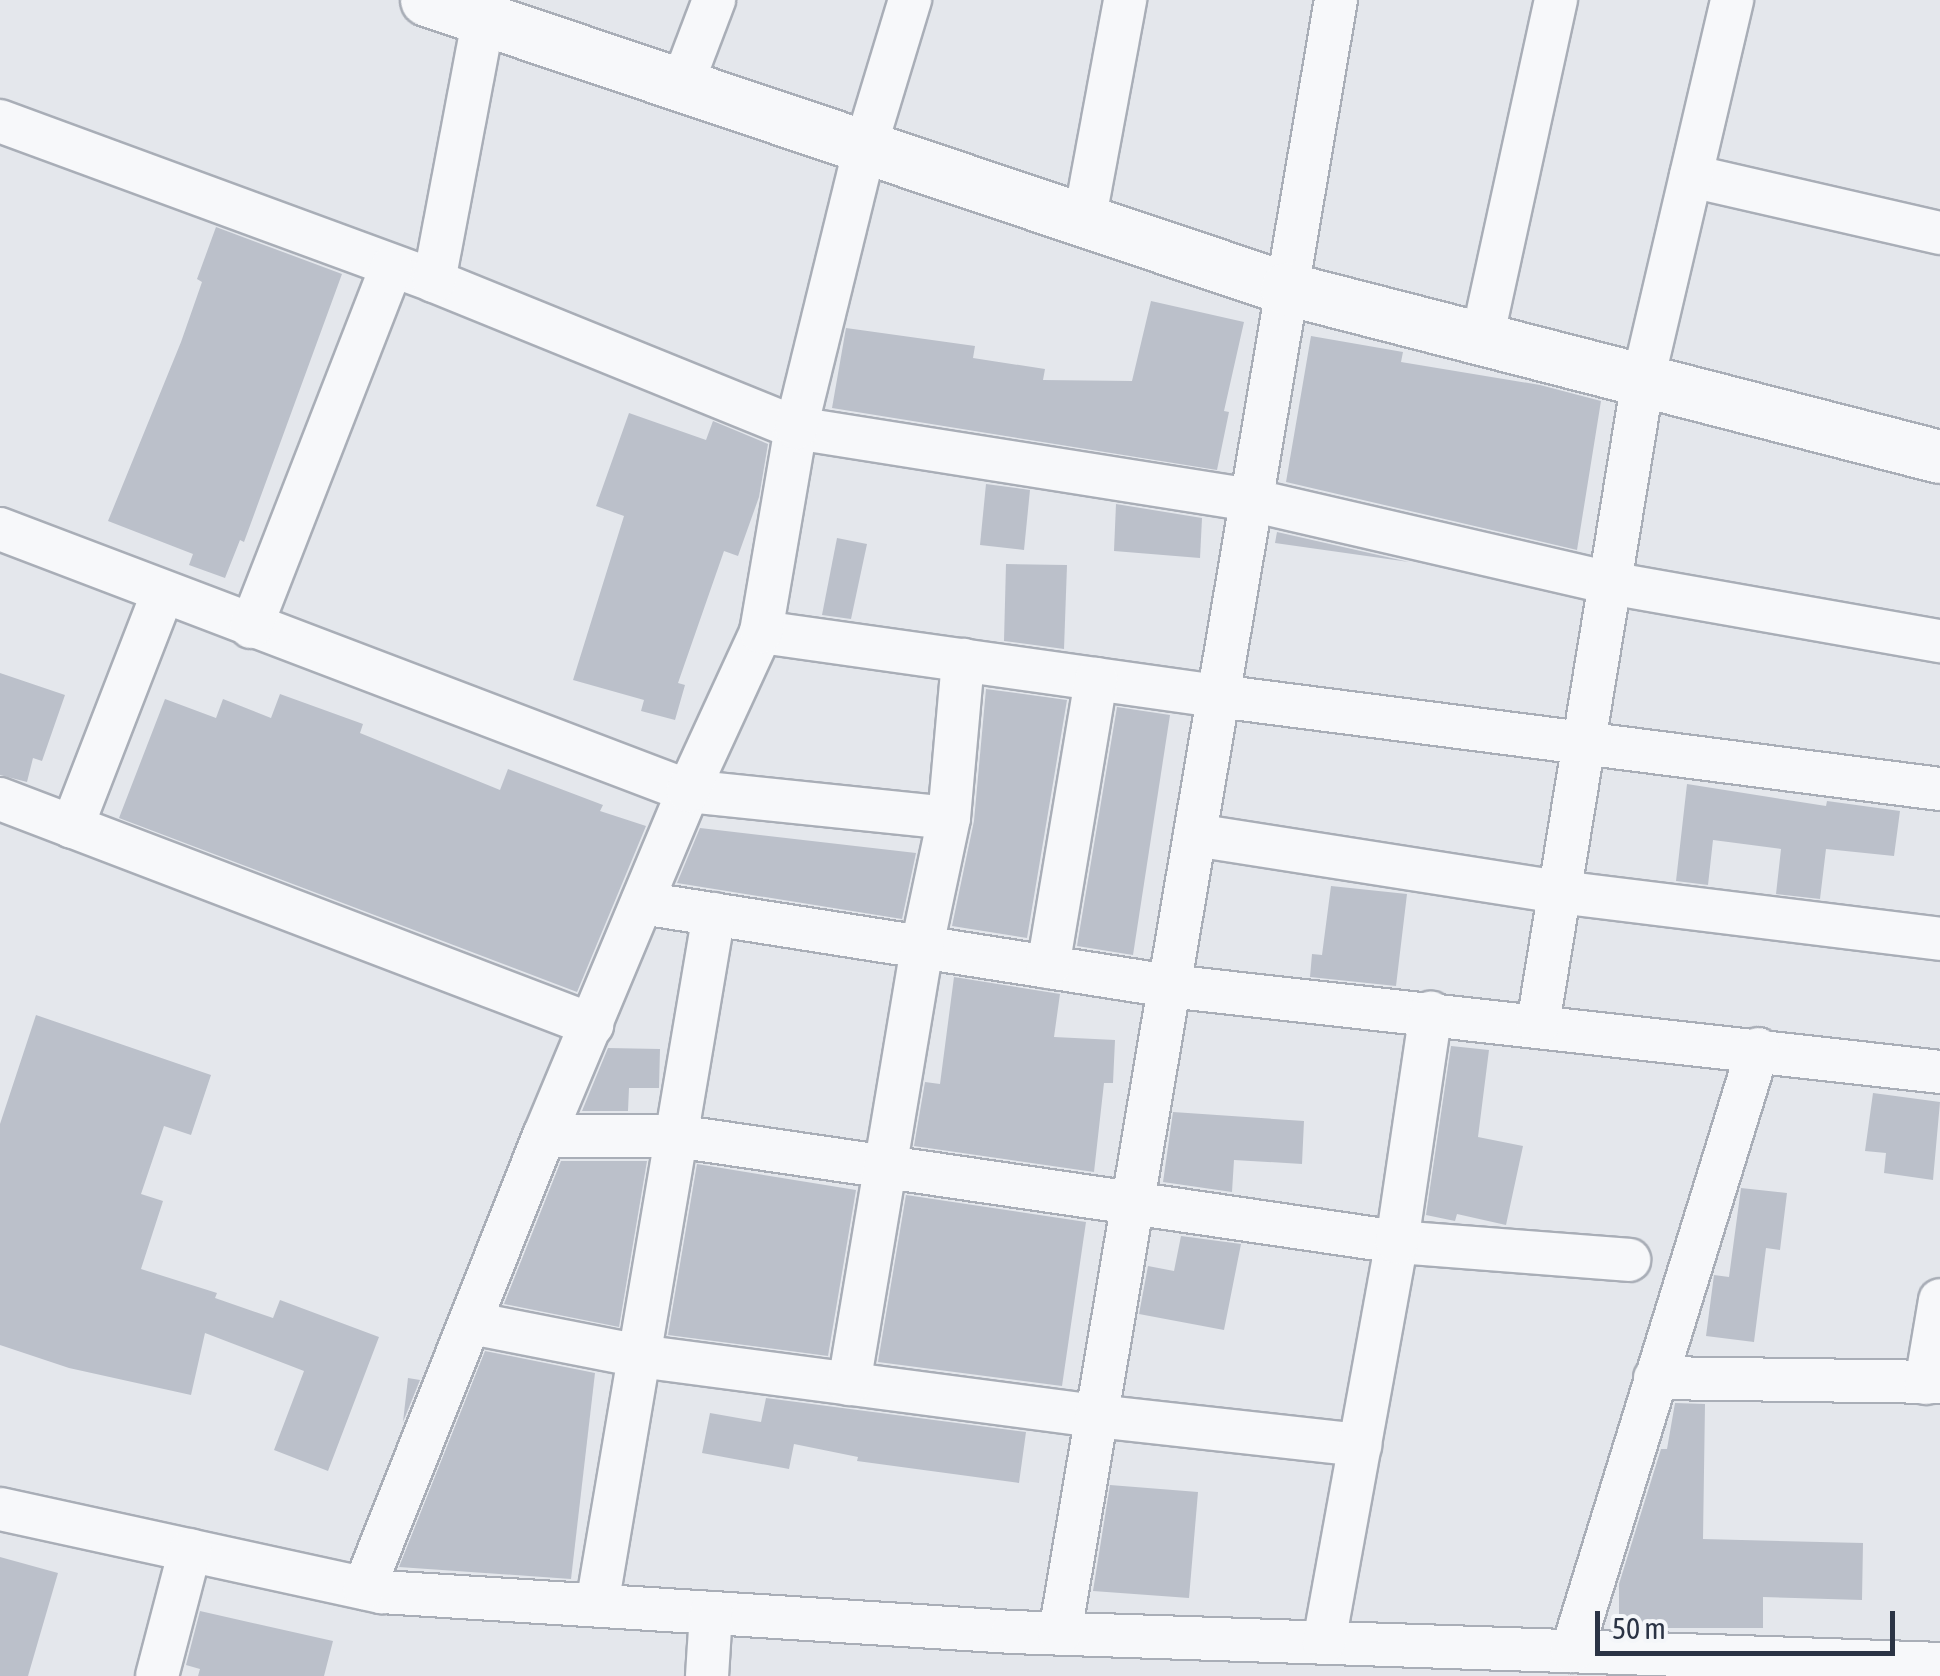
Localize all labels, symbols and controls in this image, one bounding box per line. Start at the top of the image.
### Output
scale bar [1600,1591,1900,1653]
text: 50 m [1612,1611,1666,1645]

